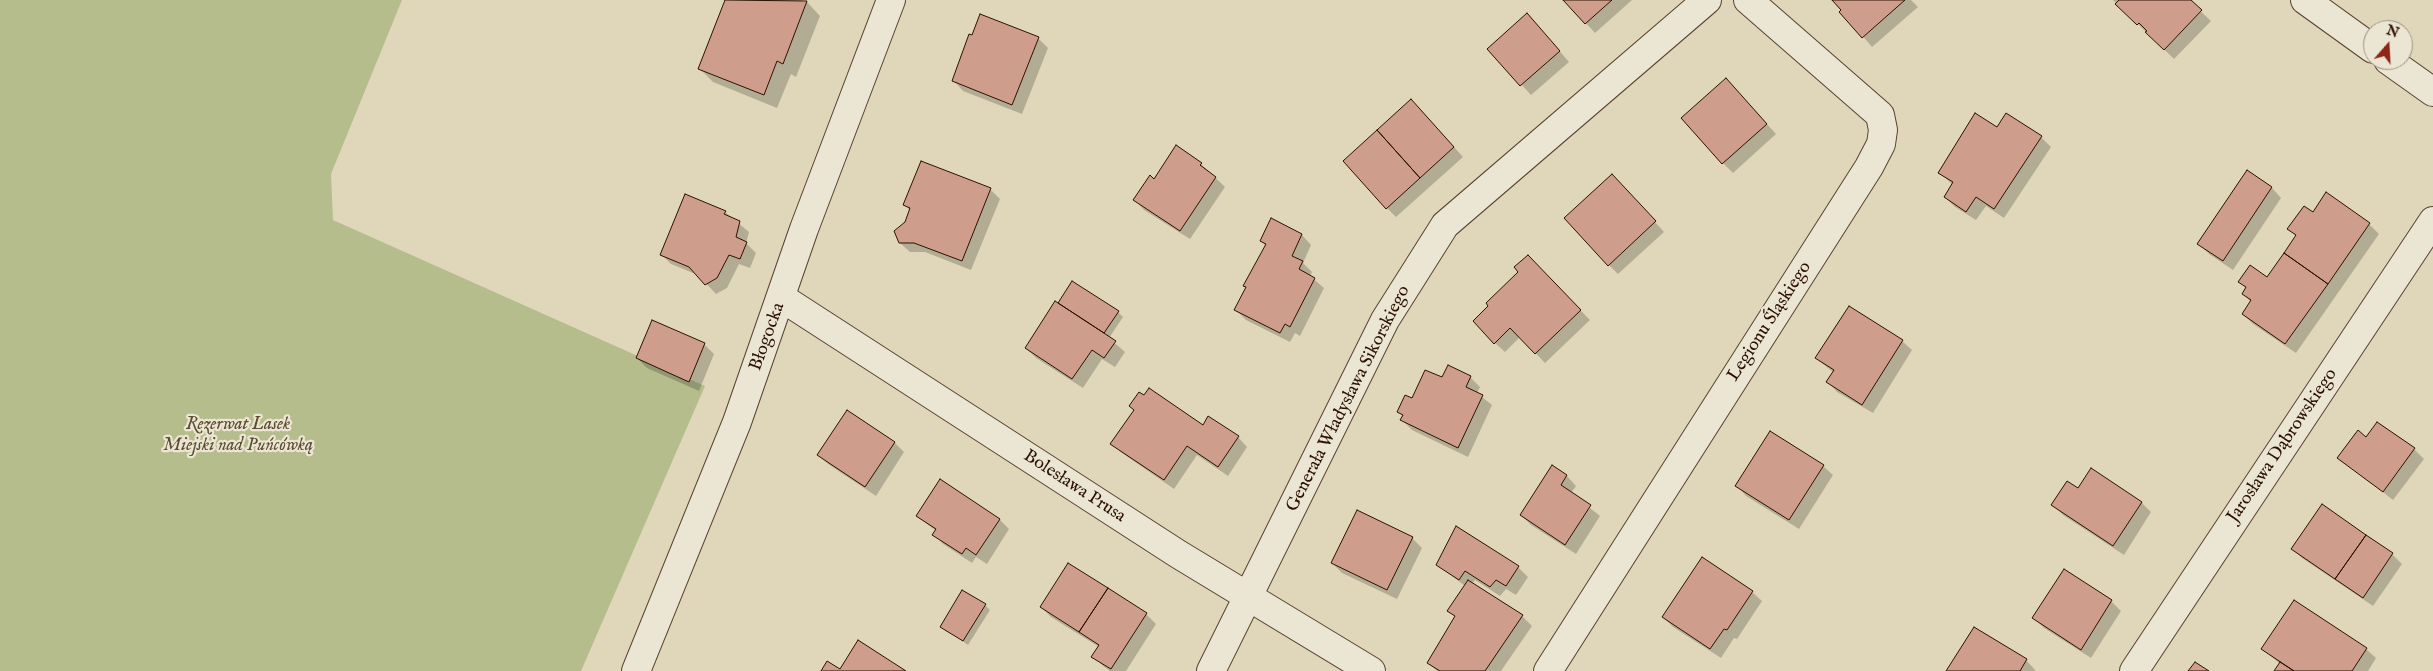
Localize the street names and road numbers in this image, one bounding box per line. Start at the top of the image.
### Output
street label: Legionu Śląskiego [1723,258,1817,386]
street label: Generała Władysława Sikorskiego [1282,282,1416,516]
street label: Błogocka [746,300,790,374]
street label: Jarosława Dąbrowskiego [2223,365,2343,527]
street label: Bolesława Prusa [1019,446,1129,528]

